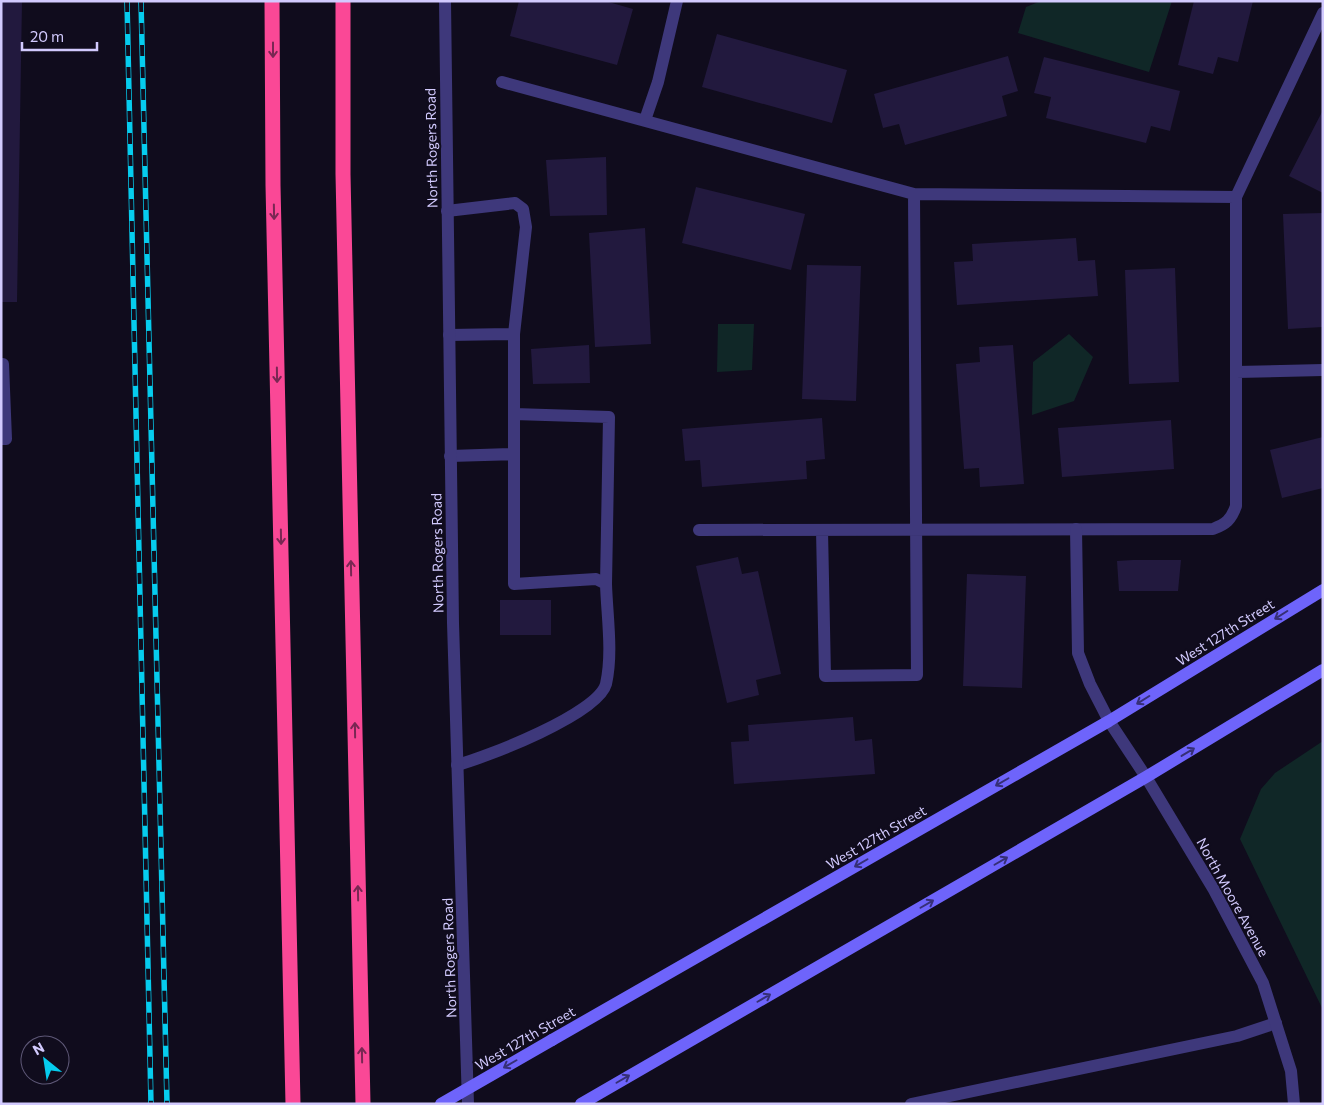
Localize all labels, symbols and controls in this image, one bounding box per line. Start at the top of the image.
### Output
scale bar [22,20,98,52]
text: 20 m [30,27,64,45]
one-way arrow [268,42,278,58]
street label: North Rogers Road [421,88,441,208]
one-way arrow [269,204,278,220]
one-way arrow [272,366,282,383]
street label: North Rogers Road [427,493,447,613]
one-way arrow [276,529,285,545]
one-way arrow [346,560,356,576]
street label: West 127th Street [1173,595,1277,669]
one-way arrow [1275,611,1289,621]
one-way arrow [1136,696,1150,706]
one-way arrow [350,722,360,738]
one-way arrow [1181,746,1195,756]
one-way arrow [995,777,1010,787]
street label: West 127th Street [823,801,929,873]
street label: North Moore Avenue [1193,835,1273,959]
one-way arrow [994,856,1009,866]
one-way arrow [855,858,869,868]
one-way arrow [354,885,363,901]
street label: North Rogers Road [438,898,460,1018]
one-way arrow [919,898,934,908]
one-way arrow [756,993,771,1003]
street label: West 127th Street [472,1002,578,1074]
north arrow [20,1035,70,1085]
text: N [29,1038,47,1058]
one-way arrow [357,1047,367,1064]
one-way arrow [503,1060,518,1069]
one-way arrow [615,1074,630,1084]

